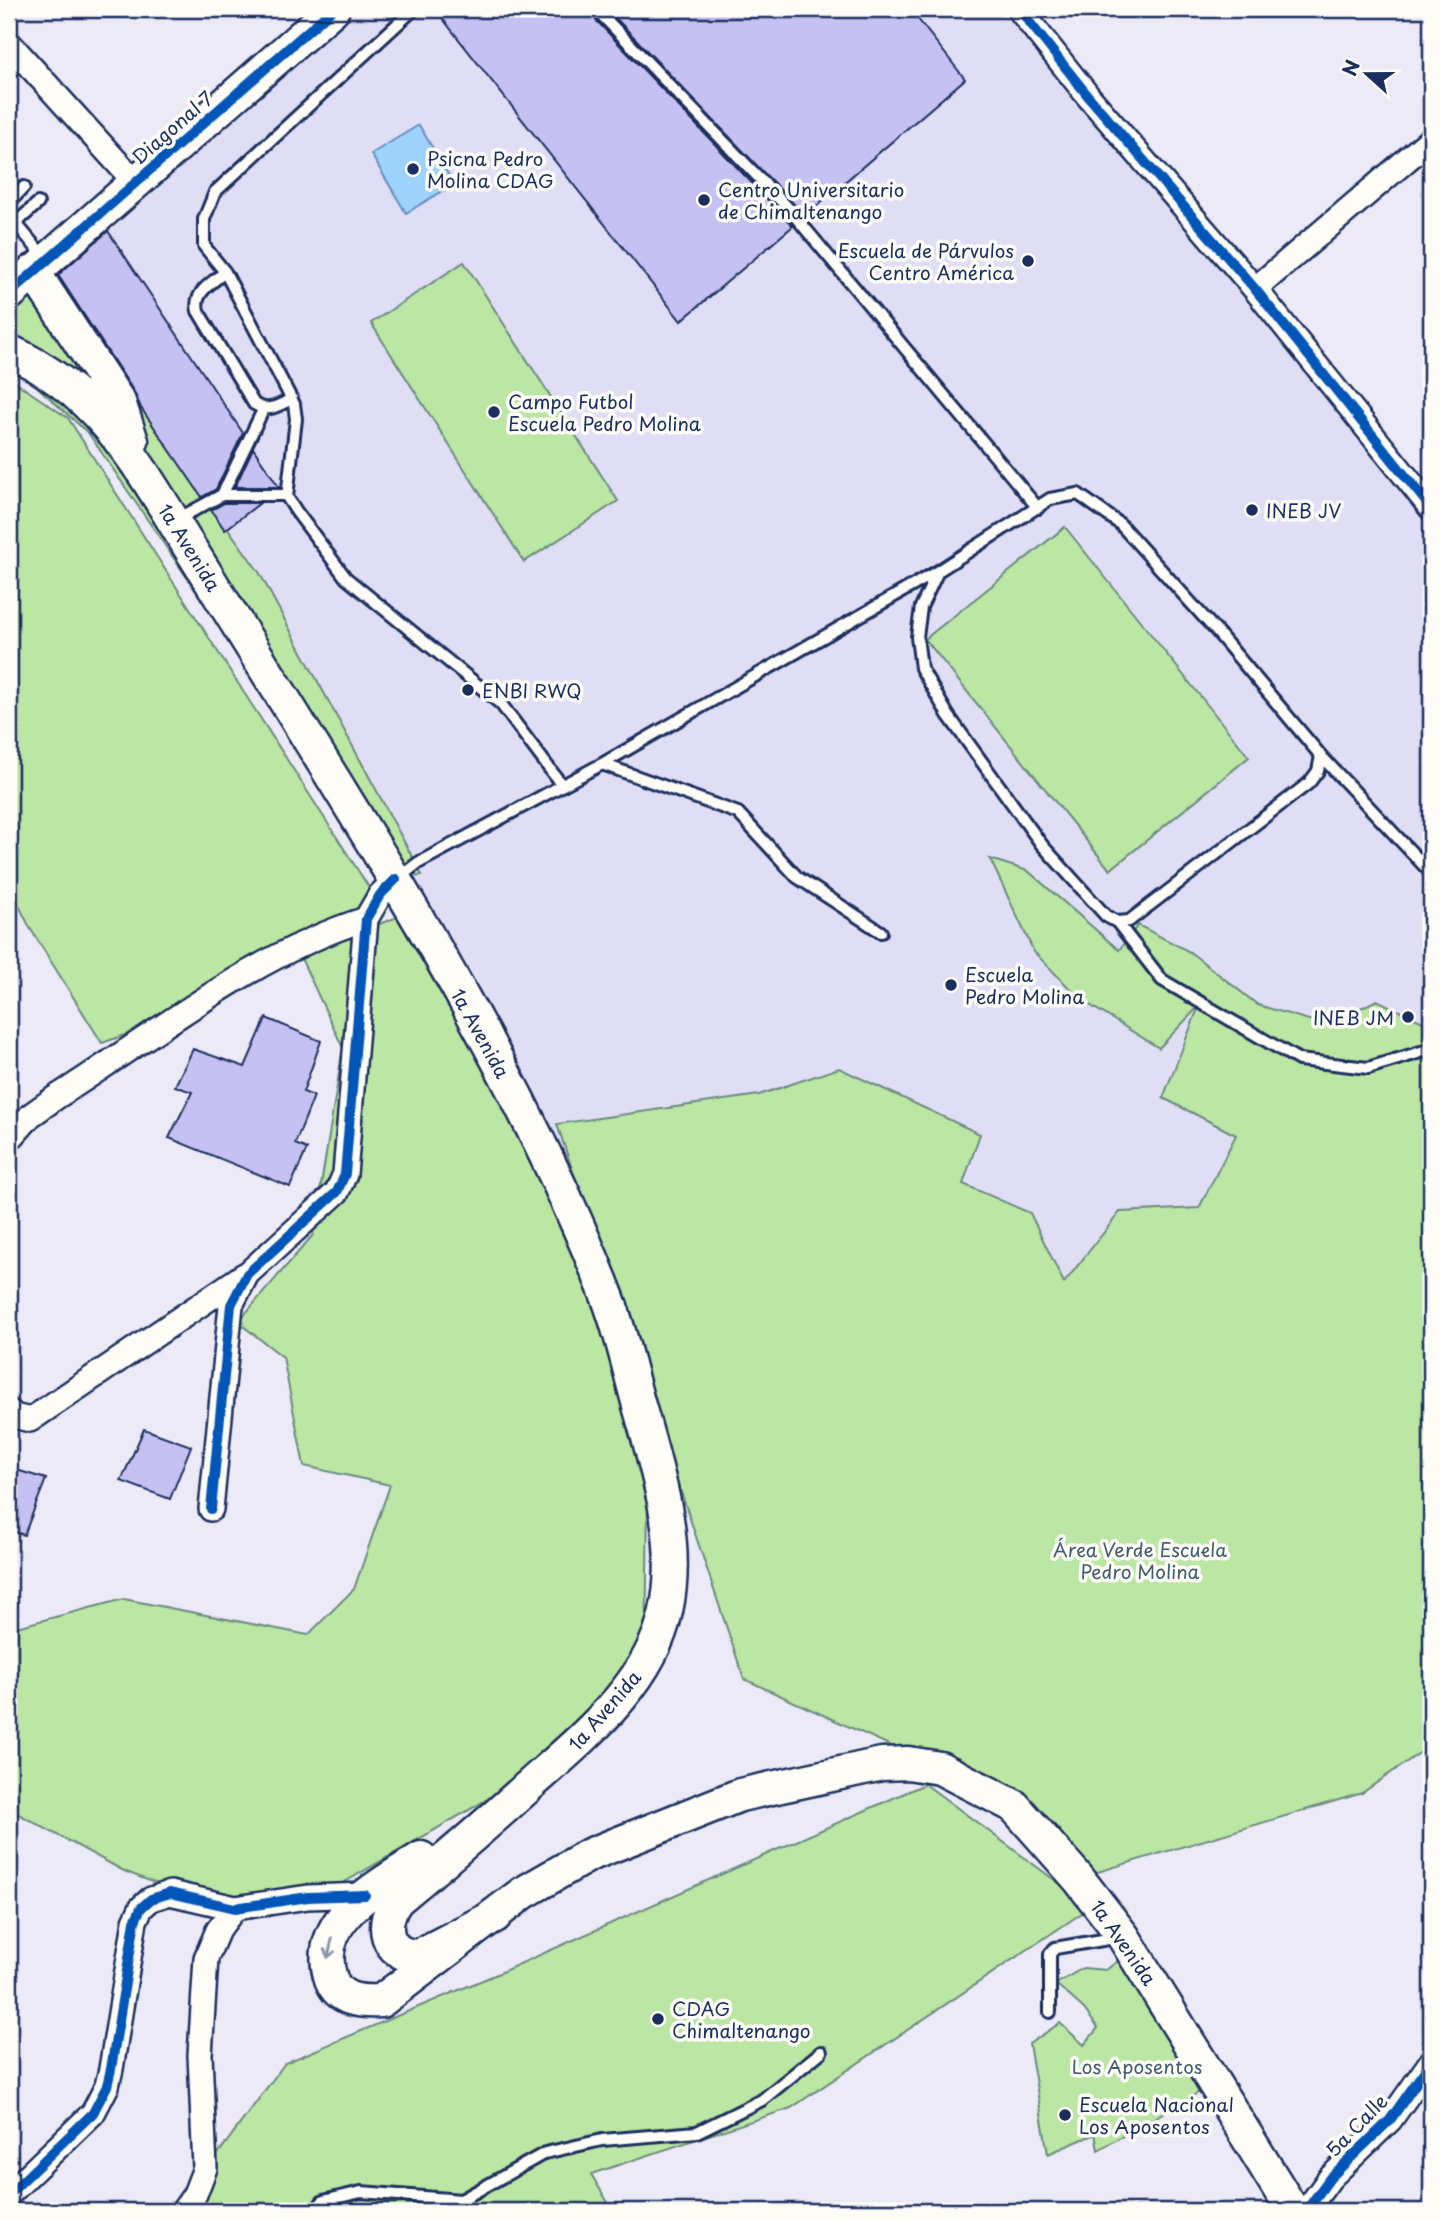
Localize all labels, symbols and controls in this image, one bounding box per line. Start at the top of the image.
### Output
north arrow [1332,38,1402,108]
text: N [1334,56,1366,80]
street label: Diagonal 7 [125,84,219,170]
place label: Psicna Pedro Molina CDAG [427,144,554,194]
marker: Psicna Pedro Molina CDAG [405,161,421,177]
place label: Centro Universitario de Chimaltenango [718,175,904,225]
marker: Centro Universitario de Chimaltenango [696,192,712,208]
place label: Escuela de Párvulos Centro América [838,236,1014,286]
marker: Escuela de Párvulos Centro América [1020,253,1036,269]
place label: Campo Futbol Escuela Pedro Molina [508,387,701,437]
marker: Campo Futbol Escuela Pedro Molina [486,404,502,420]
place label: INEB JV [1266,496,1341,524]
street label: 1a Avenida [152,498,228,596]
marker: INEB JV [1244,502,1260,518]
place label: ENBI RWQ [482,676,581,704]
marker: ENBI RWQ [460,682,476,698]
place label: Escuela Pedro Molina [965,960,1084,1010]
marker: Escuela Pedro Molina [943,977,959,993]
street label: 1a Avenida [445,983,517,1083]
place label: INEB JM [1313,1003,1394,1031]
marker: INEB JM [1400,1009,1416,1025]
park label: Área Verde Escuela Pedro Molina [1053,1535,1227,1585]
street label: 1a Avenida [561,1664,647,1756]
street label: 1a Avenida [1084,1894,1164,1990]
one-way arrow [322,1936,335,1958]
place label: CDAG Chimaltenango [672,1994,811,2044]
marker: CDAG Chimaltenango [650,2011,666,2027]
park label: Los Aposentos [1072,2052,1202,2080]
street label: 5a Calle [1319,2087,1393,2163]
place label: Escuela Nacional Los Aposentos [1079,2090,1234,2140]
marker: Escuela Nacional Los Aposentos [1057,2107,1073,2123]

